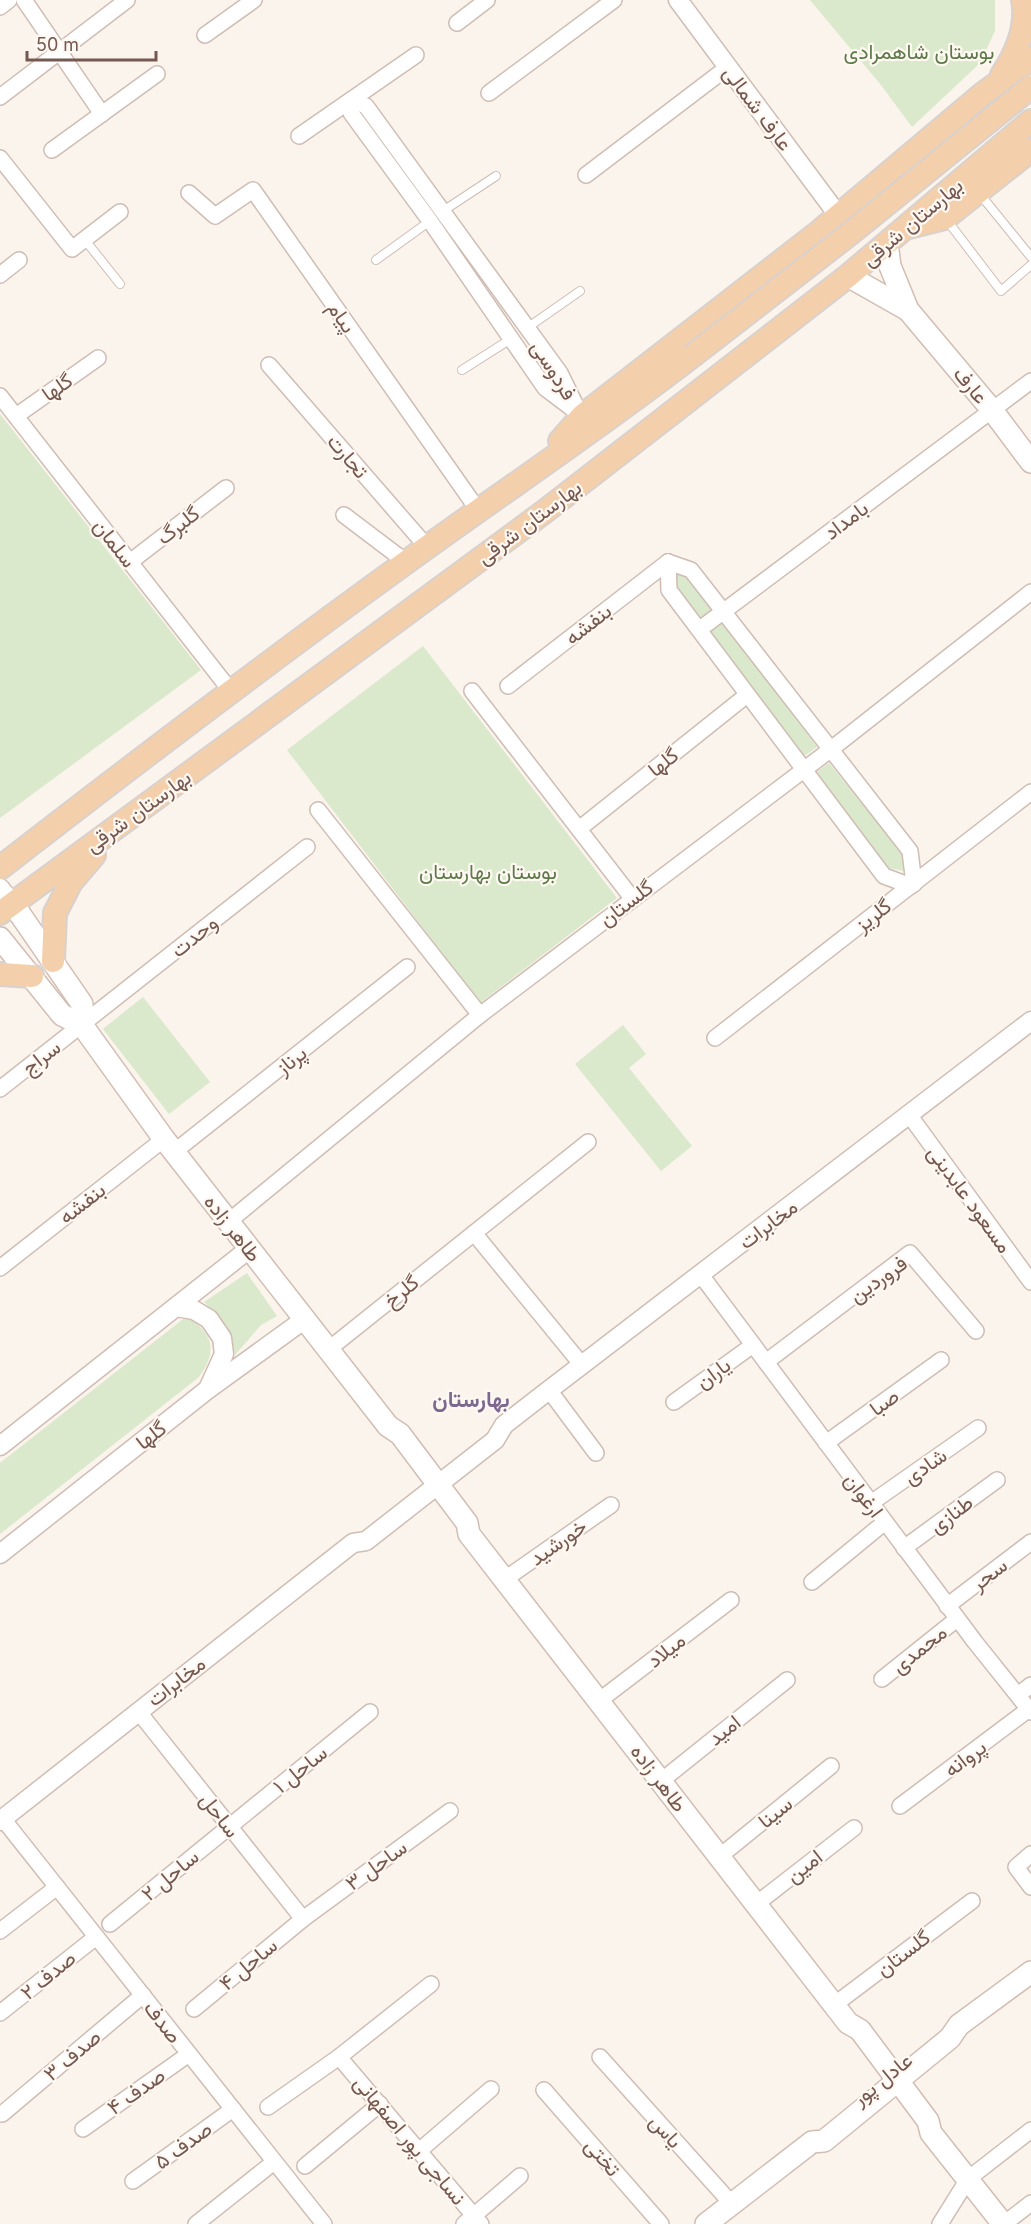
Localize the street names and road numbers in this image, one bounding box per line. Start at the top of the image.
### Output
street label: عارف شمالی [717,61,798,156]
street label: بهارستان شرقی [856,172,968,272]
street label: پیام [321,296,362,339]
street label: فردوسی [525,336,582,405]
street label: عارف [948,361,994,409]
street label: گلها [37,368,78,407]
street label: تجارت [321,429,374,484]
street label: بهارستان شرقی [472,475,587,570]
street label: بامداد [819,495,873,545]
street label: گلبرگ [151,500,205,550]
street label: سلمان [88,514,142,572]
street label: بنفشه [560,598,616,650]
street label: گلها [643,742,684,783]
street label: بهارستان شرقی [80,764,196,858]
street label: گلستان [594,875,658,931]
street label: گلریز [849,893,897,938]
street label: وحدت [166,910,223,963]
street label: سراج [17,1034,67,1081]
street label: پرناز [270,1040,313,1082]
street label: مسعود عابدینی [922,1140,1018,1258]
street label: بنفشه [54,1177,110,1229]
street label: طاهر زاده [198,1189,267,1267]
street label: مخابرات [734,1194,803,1255]
street label: فروردین [844,1250,912,1309]
street label: گلرخ [378,1269,425,1314]
street label: یاران [691,1352,736,1395]
street label: صبا [864,1383,904,1421]
street label: گلها [131,1415,172,1455]
street label: شادی [899,1442,951,1490]
street label: ارغوان [838,1468,889,1523]
street label: طنازی [924,1489,978,1539]
street label: خورشید [524,1513,592,1572]
street label: سحر [965,1552,1013,1597]
street label: محمدی [886,1619,952,1679]
street label: میلاد [642,1627,690,1673]
street label: مخابرات [142,1650,211,1712]
street label: امید [703,1709,745,1751]
street label: پروانه [939,1734,992,1783]
street label: طاهر زاده [625,1739,693,1817]
street label: ساحل ۱ [268,1740,332,1798]
street label: ساحل [195,1788,245,1842]
street label: سینا [753,1791,797,1833]
street label: ساحل ۳ [340,1834,412,1896]
street label: ساحل ۲ [136,1844,204,1906]
street label: امین [781,1844,827,1888]
street label: گلستان [871,1925,935,1981]
street label: ساحل ۴ [214,1933,282,1995]
street label: صدف ۲ [15,1945,81,2005]
street label: صدف [139,1996,187,2048]
street label: صدف ۳ [38,2024,106,2086]
street label: عادل پور [846,2047,918,2113]
street label: صدف ۴ [102,2062,170,2120]
street label: نساجی پور اصفهانی [347,2070,471,2211]
street label: یاس [644,2109,688,2153]
street label: صدف ۵ [149,2116,217,2174]
street label: تختی [580,2133,626,2181]

